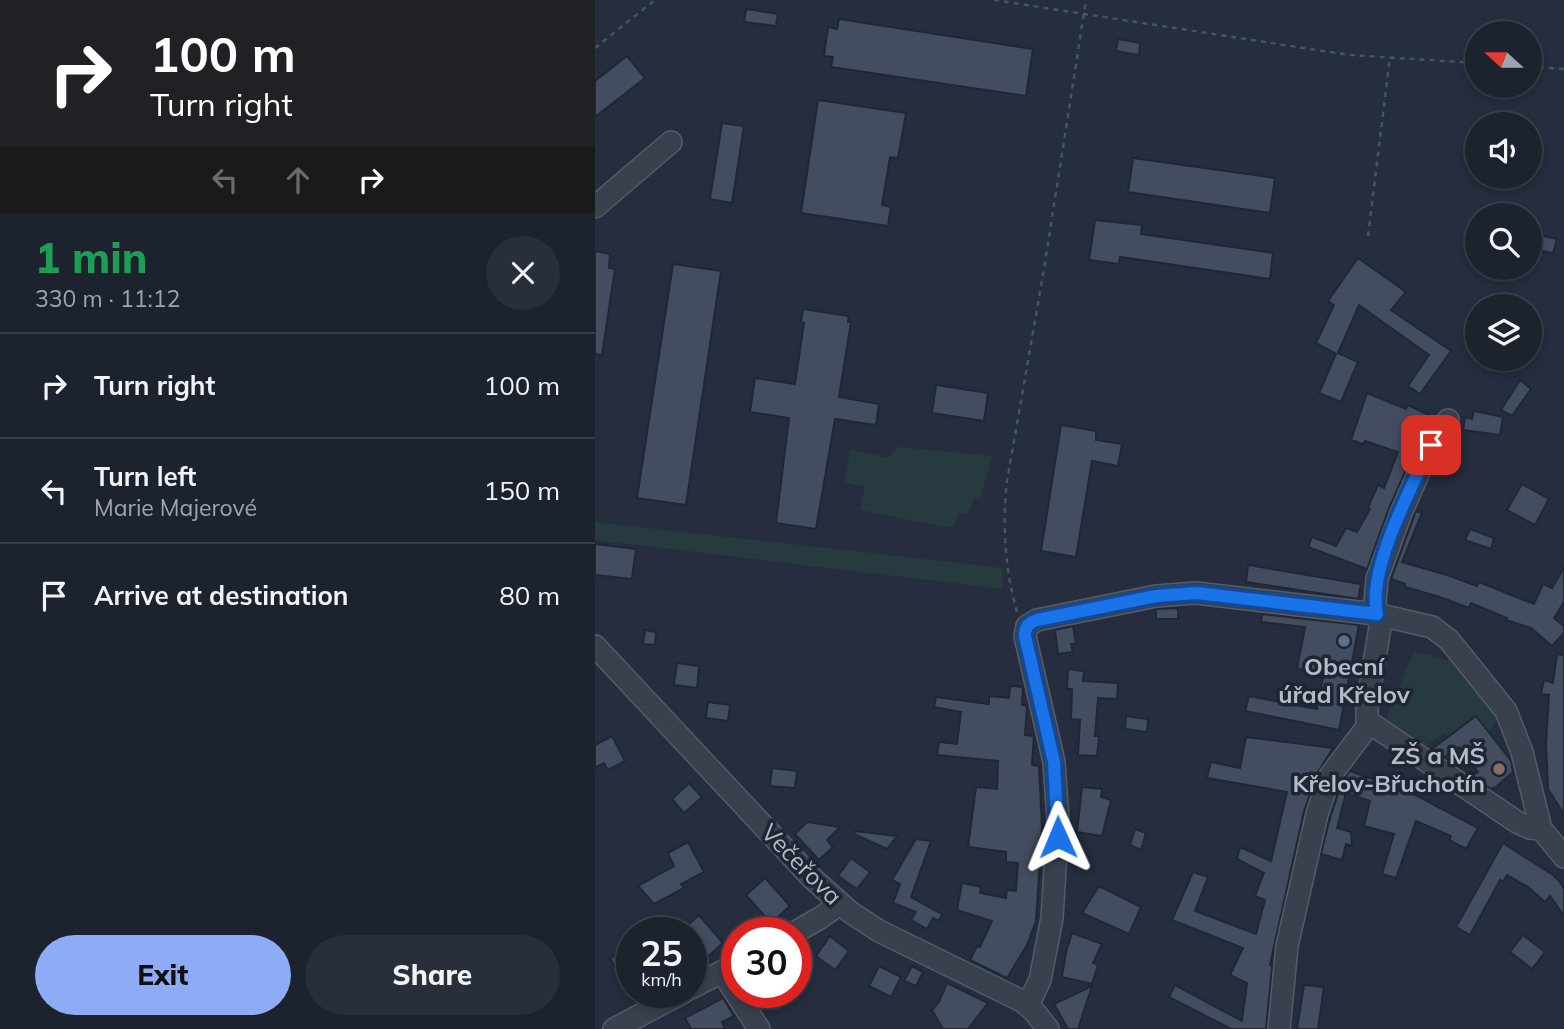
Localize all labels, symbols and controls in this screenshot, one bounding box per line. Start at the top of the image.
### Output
north arrow [1465,21,1542,98]
map controls [1465,21,1542,371]
text: 100 m [150,23,296,84]
icon: right [35,28,126,119]
text: Turn right [150,84,293,124]
button: sound [1465,112,1542,189]
icon: left [206,161,244,199]
icon: ahead [279,161,317,199]
icon: right [352,161,390,199]
button: search [1465,203,1542,280]
text: 1 min [35,231,148,284]
button: close [486,236,560,310]
text: 330 m · 11:12 [35,284,180,313]
button: layers [1465,294,1542,371]
icon: right [35,367,73,405]
text: Turn right [94,369,215,402]
text: 100 m [484,369,560,402]
pin [1401,415,1461,475]
icon: arrive [1412,426,1450,464]
text: Turn left [94,460,196,493]
icon: left [35,472,73,510]
text: 150 m [484,474,560,507]
text: Marie Majerové [94,493,257,522]
icon: arrive [35,577,73,615]
text: Arrive at destination [94,579,349,612]
text: 80 m [499,579,560,612]
marker: Obecní úřad Křelov [1336,633,1352,649]
place label: Obecní úřad Křelov [1278,651,1411,709]
place label: ZŠ a MŠ Křelov-Břuchotín [1292,740,1485,798]
marker: ZŠ a MŠ Křelov-Břuchotín [1491,761,1507,777]
position arrow [1021,800,1095,874]
street label: Večeřova [755,817,849,911]
speed limit sign: 30 [721,917,812,1008]
text: 25 [640,931,683,975]
button: Exit [35,935,291,1015]
button: Share [305,935,560,1015]
text: km/h [641,968,682,991]

